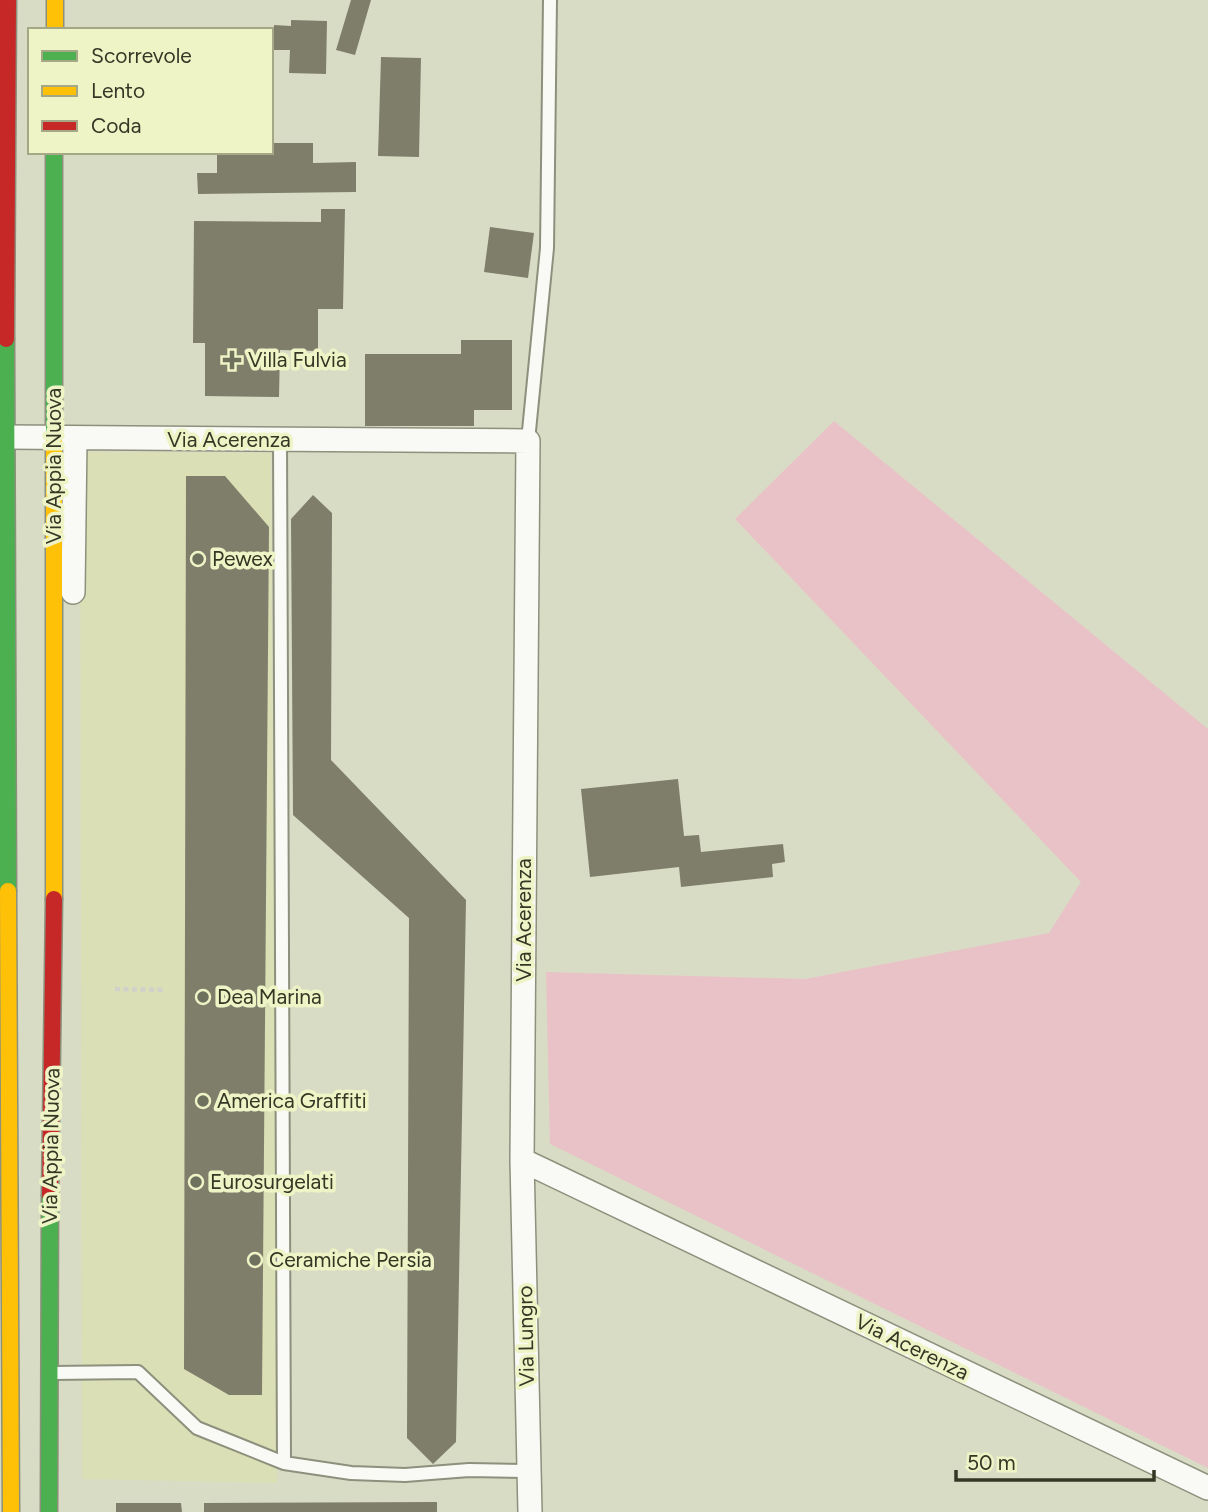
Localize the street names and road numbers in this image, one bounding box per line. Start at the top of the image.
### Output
street label: Via Appia Nuova [41,388,66,544]
street label: Via Acerenza [167,427,291,452]
street label: Via Acerenza [511,858,536,982]
street label: Via Appia Nuova [37,1068,64,1224]
street label: Via Lungro [512,1285,539,1387]
street label: Via Acerenza [851,1308,973,1385]

